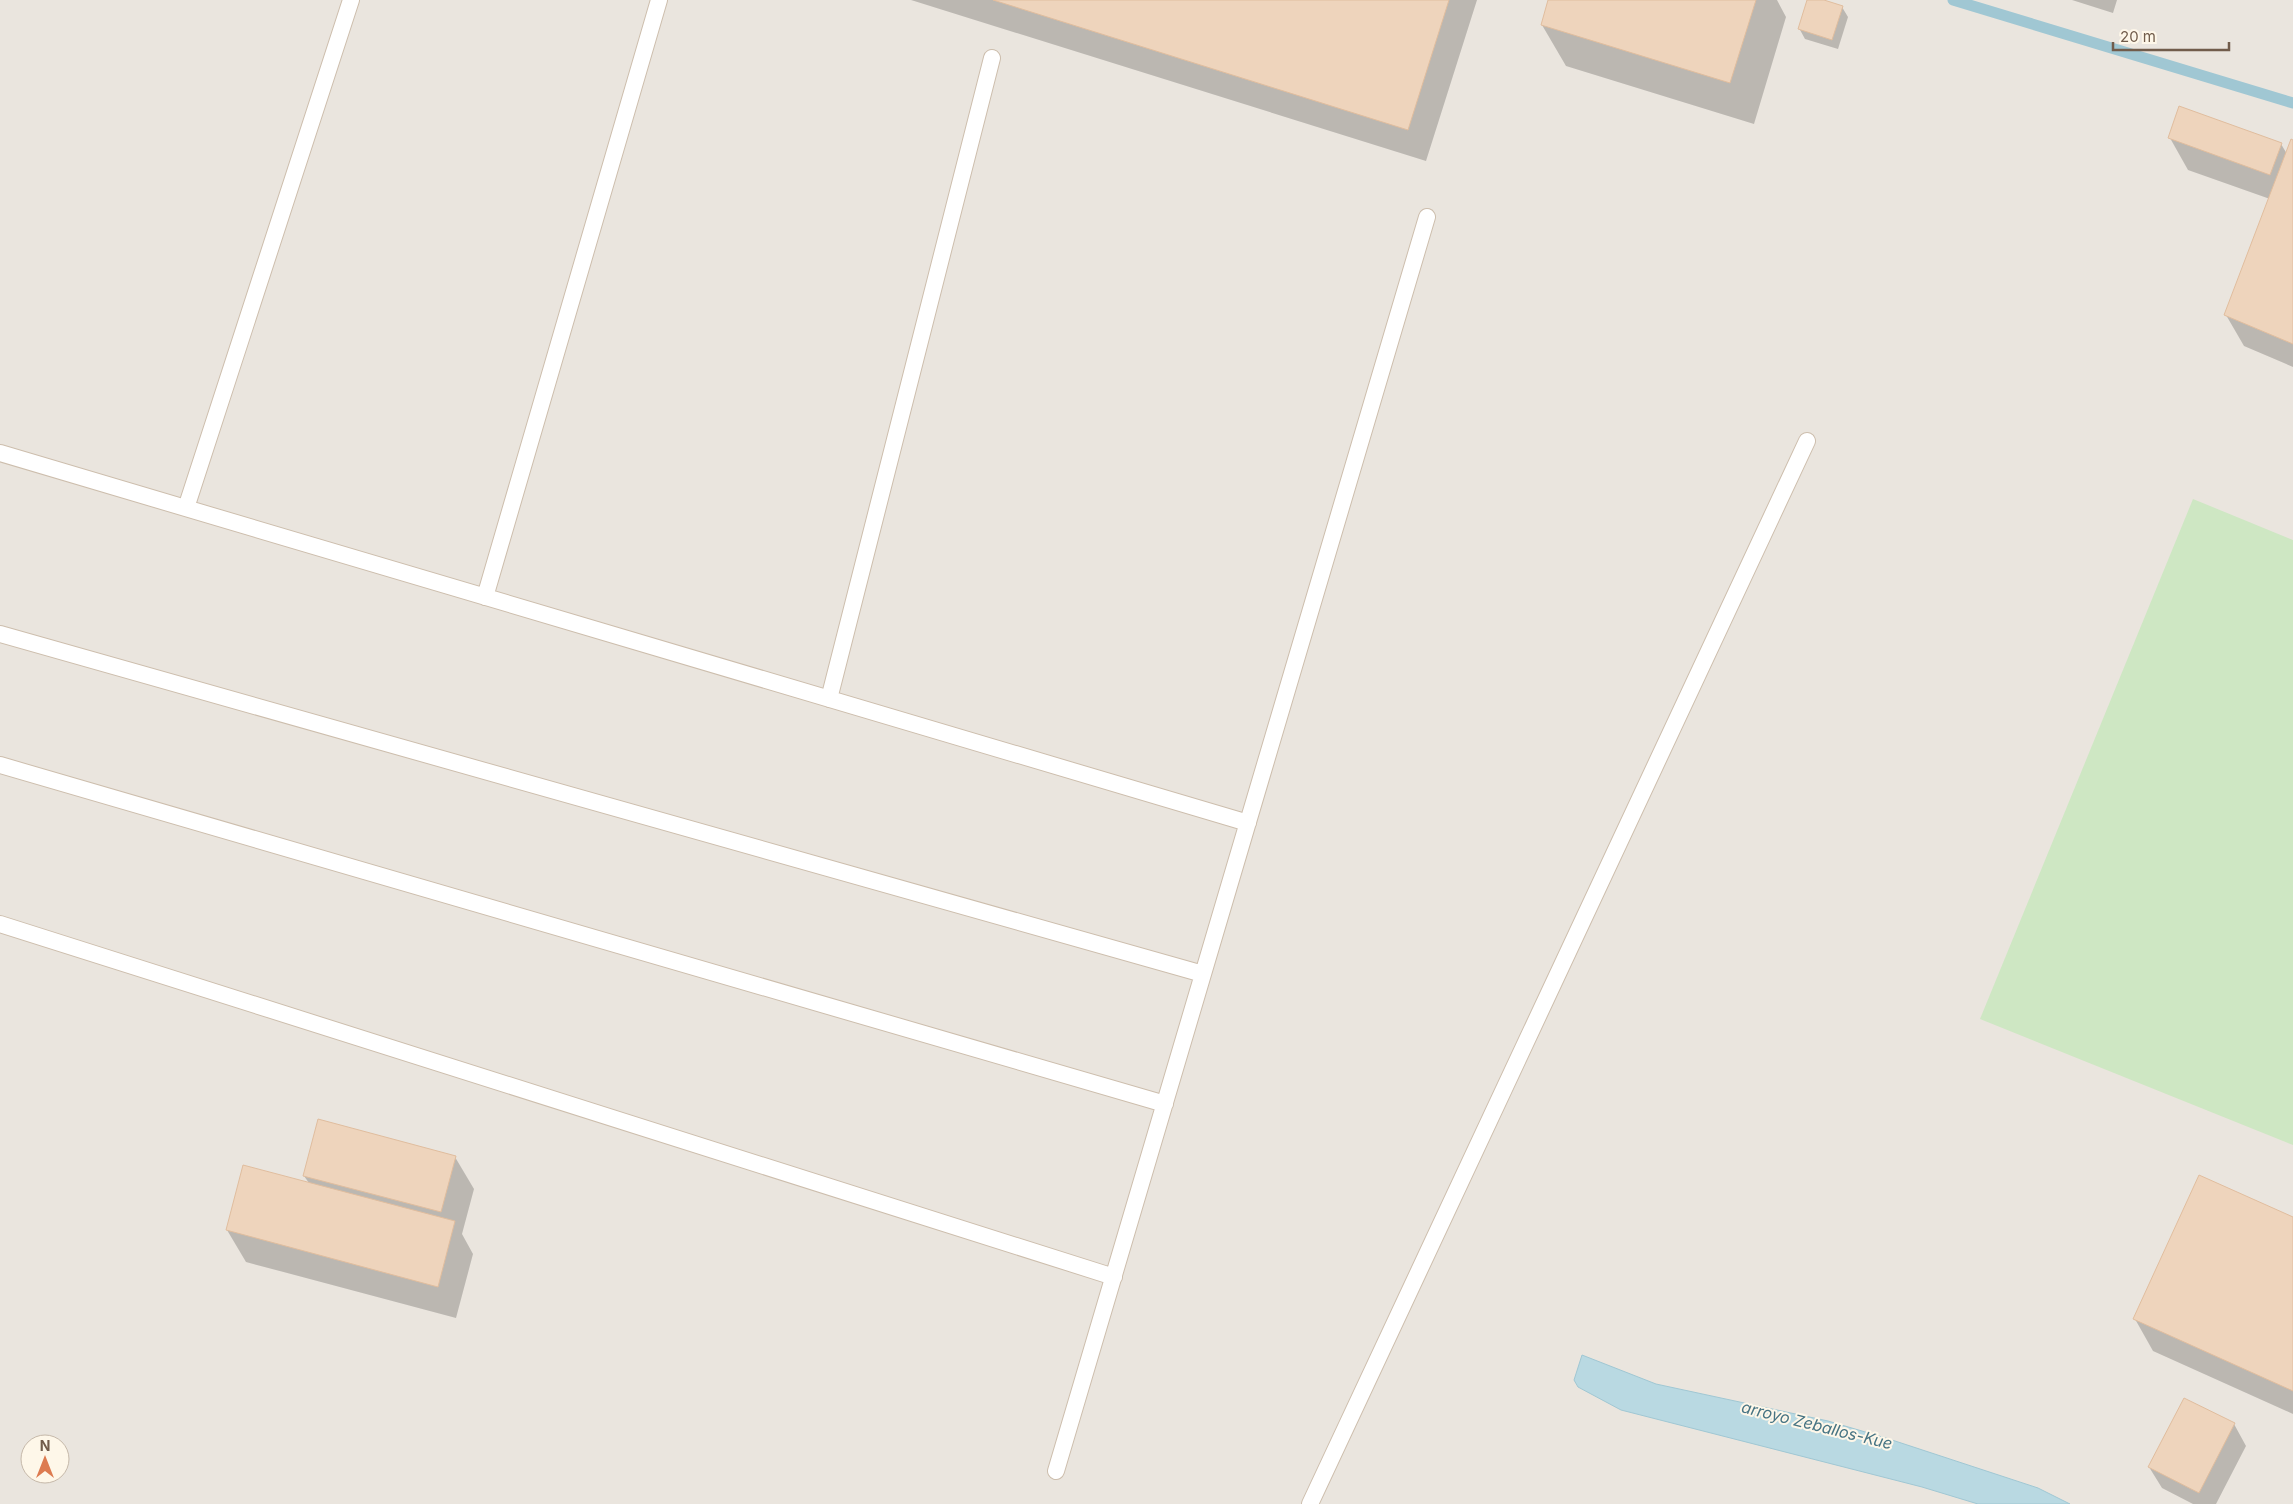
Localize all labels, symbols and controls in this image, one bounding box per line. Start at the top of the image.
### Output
scale bar [2113,20,2229,52]
text: 20 m [2120,27,2156,46]
water label: arroyo Zeballos-Kue [1739,1397,1895,1453]
north arrow [20,1434,70,1484]
text: N [40,1437,50,1454]

